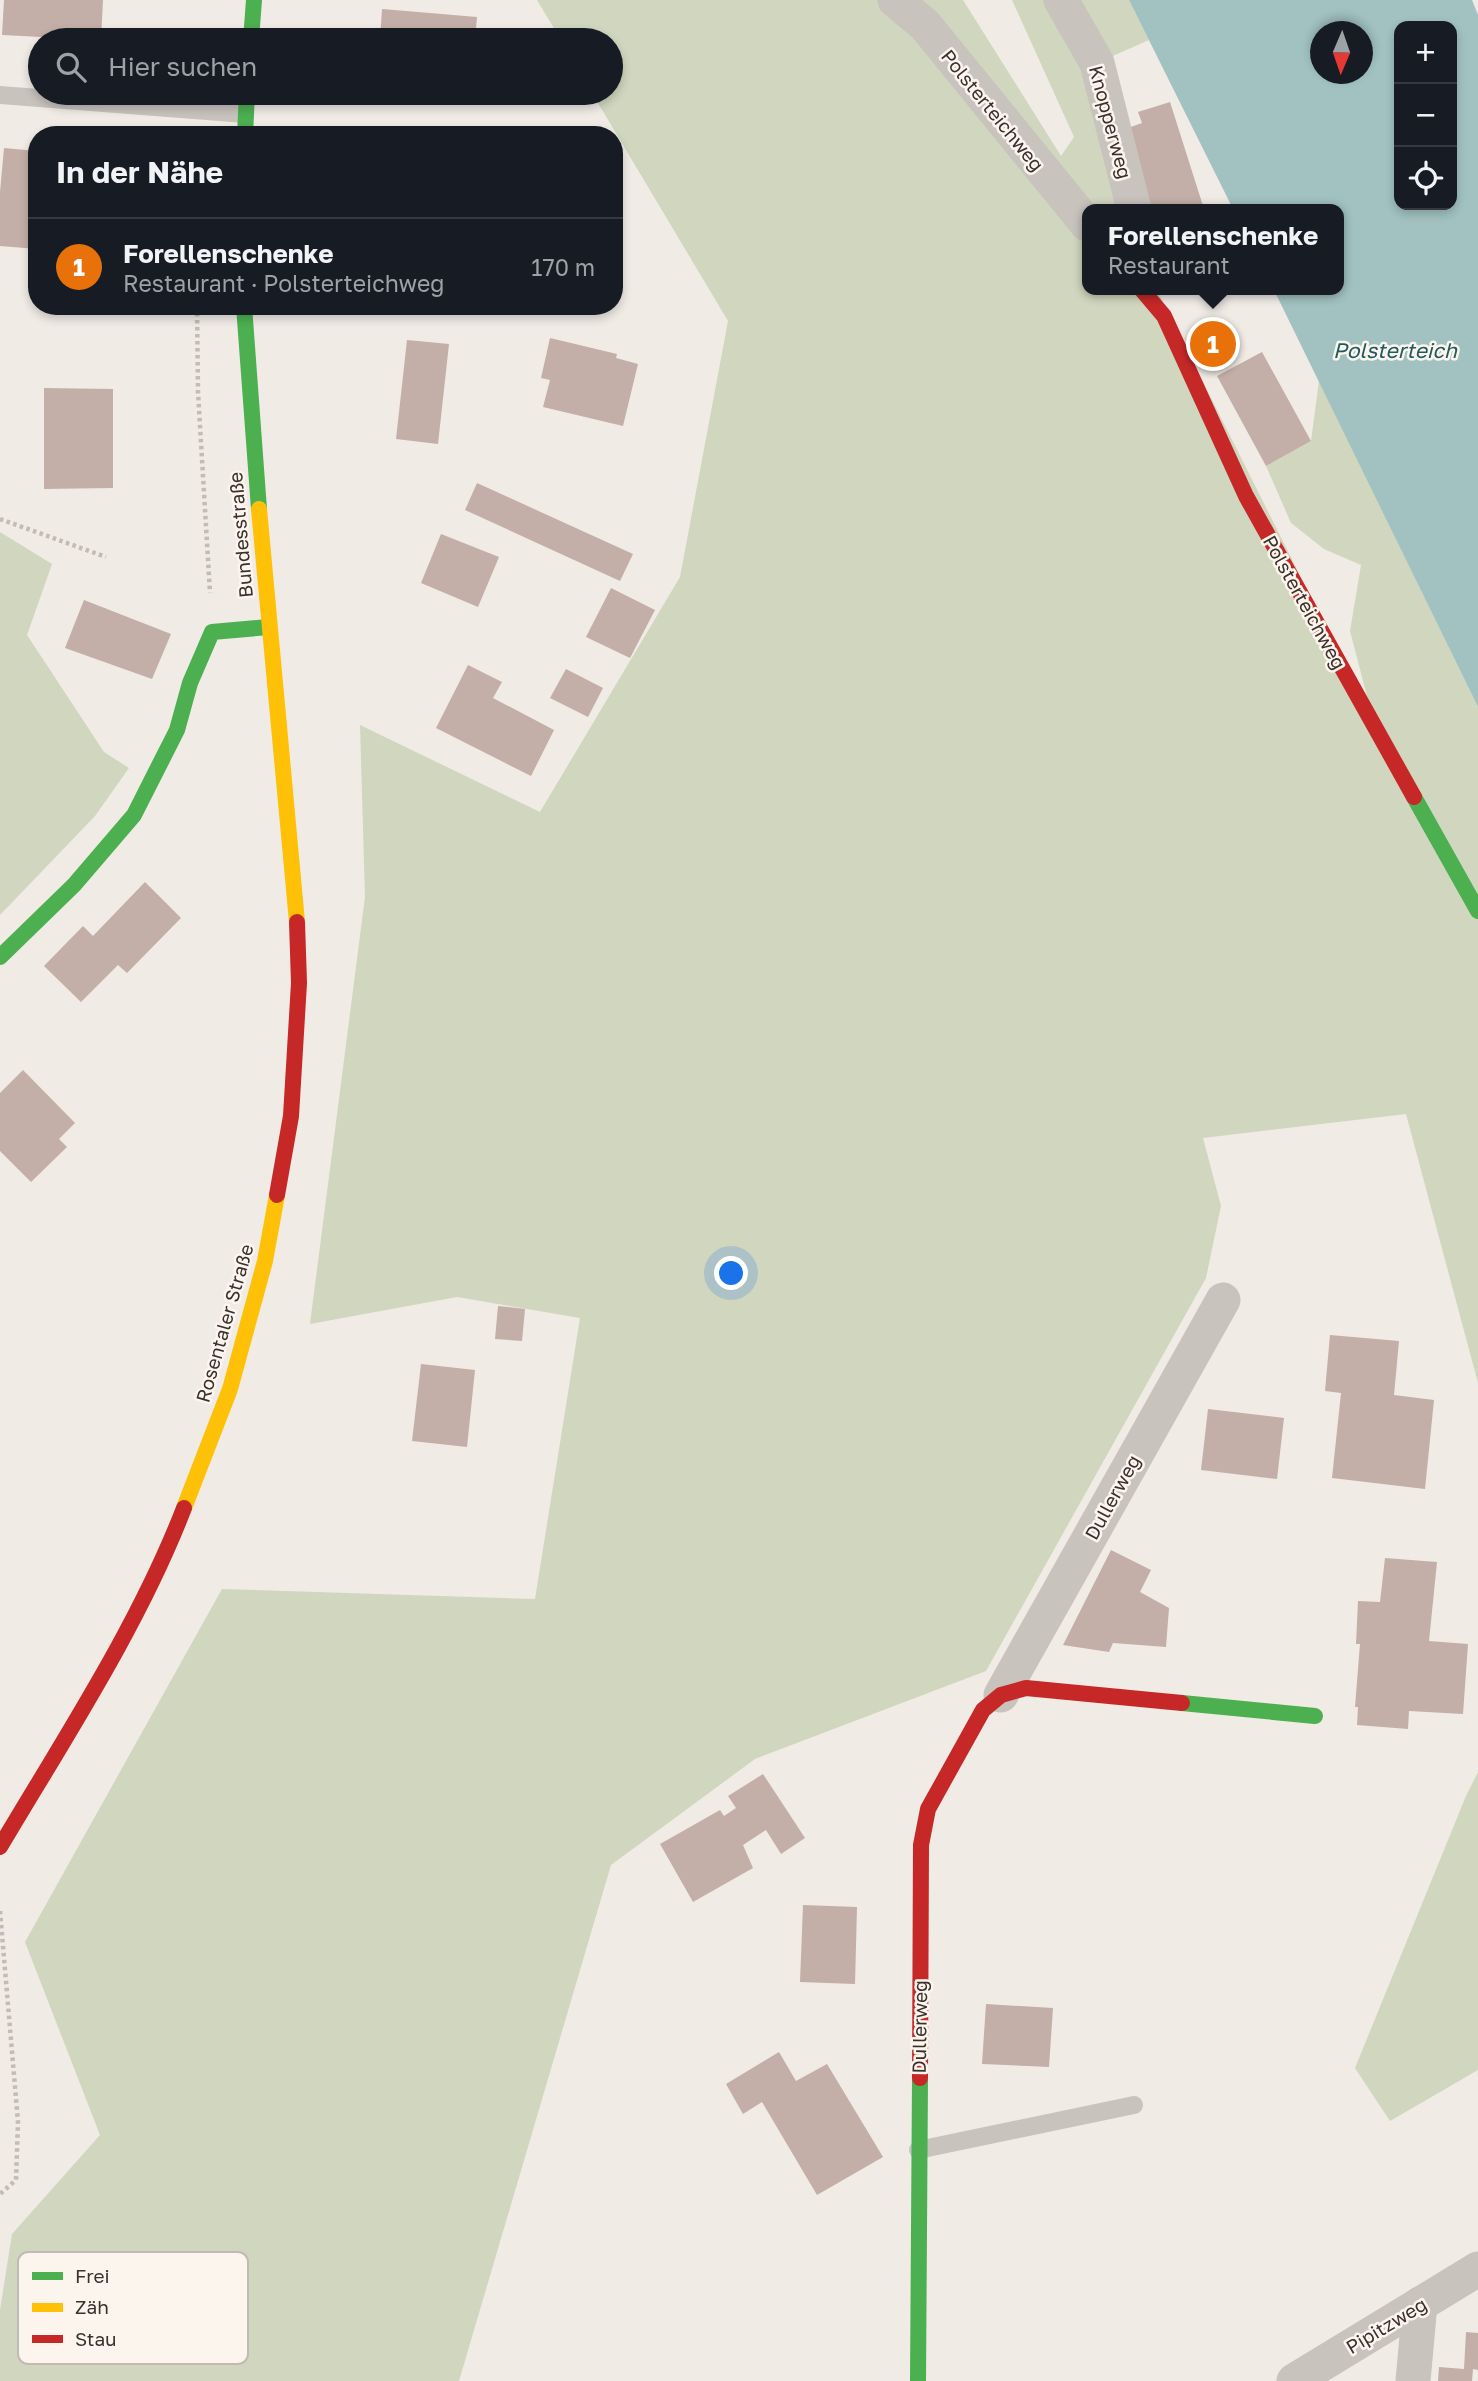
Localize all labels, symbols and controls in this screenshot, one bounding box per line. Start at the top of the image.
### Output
north arrow [1310,21,1373,84]
map controls [1394,21,1457,210]
button: + [1394,21,1457,84]
search box [28,28,623,105]
street label: Polsterteichweg [937,45,1049,175]
icon: search [52,48,90,86]
text: Hier suchen [108,51,257,82]
street label: Knopperweg [1085,63,1137,181]
button: − [1394,84,1457,147]
button: locate [1394,147,1457,210]
text: In der Nähe [56,154,223,190]
popup [1082,204,1344,295]
text: Forellenschenke [1108,220,1318,251]
text: Forellenschenke [123,238,333,269]
text: Restaurant [1108,251,1230,279]
text: 1 [73,253,85,281]
text: 170 m [531,253,595,281]
text: Restaurant · Polsterteichweg [123,269,445,297]
pin: 1 [1190,318,1236,370]
water label: Polsterteich [1333,337,1458,363]
street label: Bundesstraße [223,471,257,599]
street label: Polsterteichweg [1259,531,1351,673]
street label: Rosentaler Straße [190,1241,258,1405]
your location [714,1256,748,1290]
street label: Dullerweg [1079,1451,1145,1543]
street label: Dullerweg [907,1980,931,2074]
legend [18,2252,248,2364]
text: Frei [75,2264,110,2287]
street label: Pipitzweg [1341,2292,1431,2358]
text: Zäh [75,2295,109,2318]
text: Stau [75,2327,117,2350]

